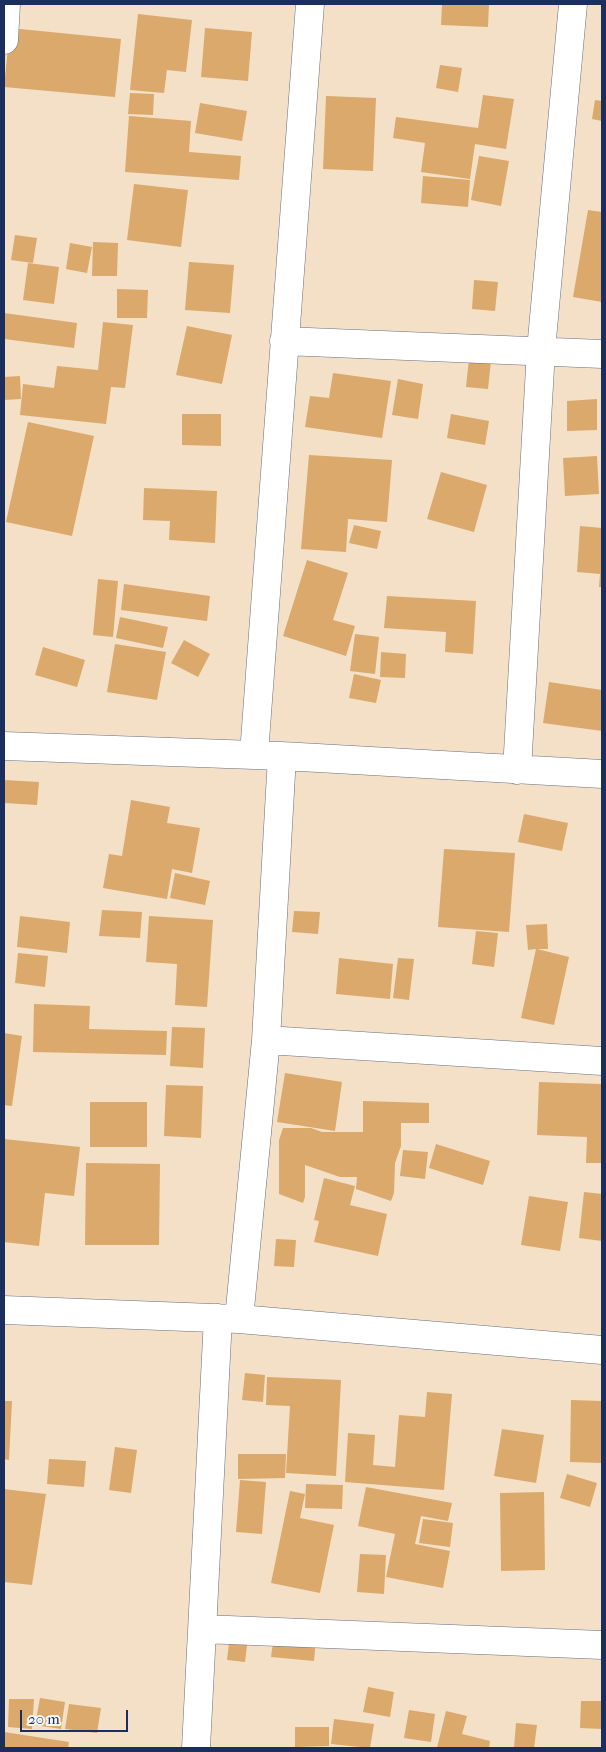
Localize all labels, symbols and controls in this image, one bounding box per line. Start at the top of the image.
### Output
scale bar [22,1700,130,1732]
text: 20 m [28,1710,60,1728]

